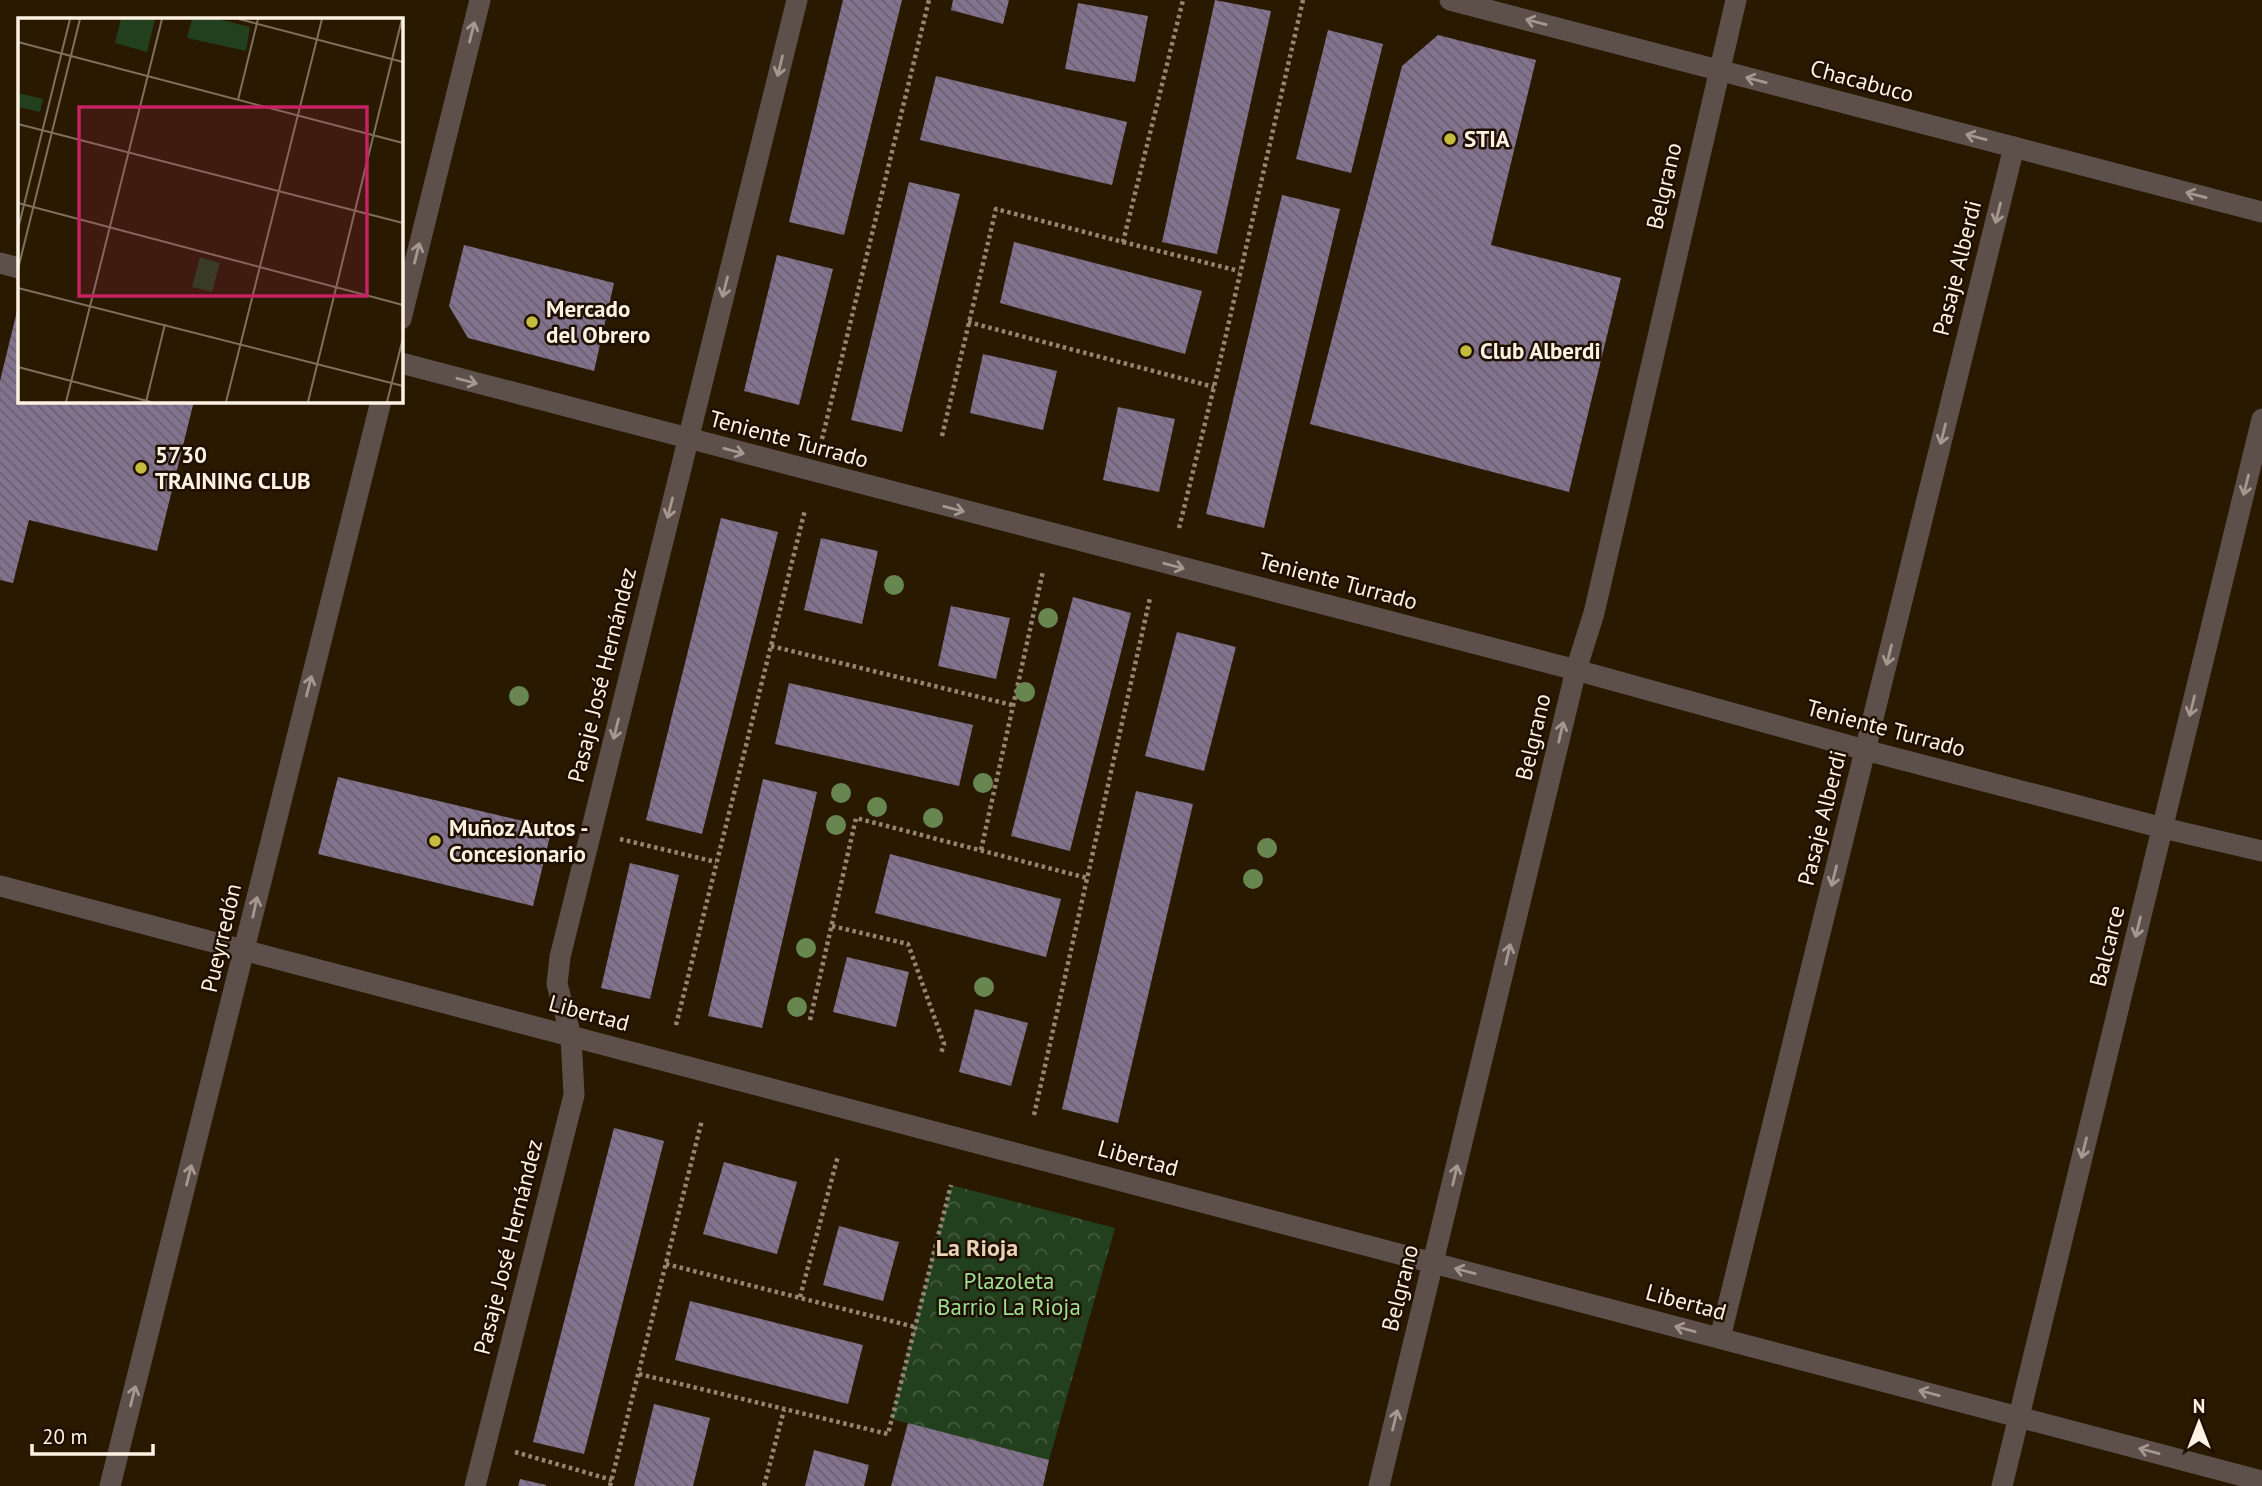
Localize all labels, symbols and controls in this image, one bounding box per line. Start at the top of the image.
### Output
one-way arrow [1525,15,1547,28]
inset map [18,18,402,402]
one-way arrow [466,22,479,44]
street label: Chacabuco [1807,53,1917,108]
one-way arrow [773,54,786,77]
one-way arrow [1745,73,1768,86]
place label: STIA [1464,124,1510,153]
one-way arrow [1965,130,1988,143]
marker: STIA [1442,131,1458,147]
street label: Belgrano [1639,140,1688,232]
one-way arrow [2185,188,2208,201]
street label: Pasaje Alberdi [1926,197,1987,339]
one-way arrow [1991,202,2004,224]
one-way arrow [411,242,424,265]
one-way arrow [718,275,731,298]
place label: Mercado del Obrero [546,294,650,349]
marker: Mercado del Obrero [524,314,540,330]
place label: Club Alberdi [1480,336,1601,365]
marker: Club Alberdi [1458,343,1474,359]
one-way arrow [455,375,478,388]
street label: Teniente Turrado [706,403,872,474]
one-way arrow [1936,422,1949,445]
place label: 5730 TRAINING CLUB [155,440,311,495]
one-way arrow [722,445,745,458]
marker: 5730 TRAINING CLUB [133,460,149,476]
one-way arrow [2239,473,2252,496]
one-way arrow [663,496,676,518]
one-way arrow [943,503,965,516]
street label: Teniente Turrado [1255,545,1421,616]
one-way arrow [1163,560,1185,573]
street label: Pasaje José Hernández [561,564,642,785]
one-way arrow [1882,643,1895,666]
one-way arrow [303,675,316,698]
street label: Belgrano [1508,691,1557,783]
street label: Teniente Turrado [1803,692,1969,763]
one-way arrow [2185,694,2198,717]
one-way arrow [609,717,622,739]
one-way arrow [1555,722,1568,744]
street label: Pasaje Alberdi [1791,747,1852,889]
place label: Muñoz Autos - Concesionario [449,813,589,868]
marker: Muñoz Autos - Concesionario [427,833,443,849]
one-way arrow [1827,864,1840,887]
street label: Pueyrredón [194,881,247,995]
one-way arrow [249,896,262,919]
street label: Balcarce [2082,902,2131,990]
one-way arrow [2131,915,2144,938]
one-way arrow [1502,943,1516,966]
street label: Libertad [546,988,633,1037]
street label: Libertad [1095,1133,1182,1182]
street label: Pasaje José Hernández [467,1136,548,1357]
one-way arrow [2077,1136,2090,1159]
one-way arrow [1449,1164,1463,1187]
one-way arrow [183,1165,196,1187]
district label: La Rioja [936,1232,1018,1263]
street label: Belgrano [1375,1242,1424,1334]
one-way arrow [1454,1264,1477,1277]
park label: Plazoleta Barrio La Rioja [937,1266,1081,1321]
street label: Libertad [1643,1277,1730,1326]
one-way arrow [1674,1322,1697,1335]
one-way arrow [127,1385,140,1408]
one-way arrow [1918,1386,1940,1399]
north arrow [2164,1388,2234,1458]
text: N [2193,1394,2205,1418]
one-way arrow [1389,1409,1402,1432]
scale bar [32,1412,152,1456]
text: 20 m [42,1423,88,1450]
one-way arrow [2138,1444,2160,1457]

